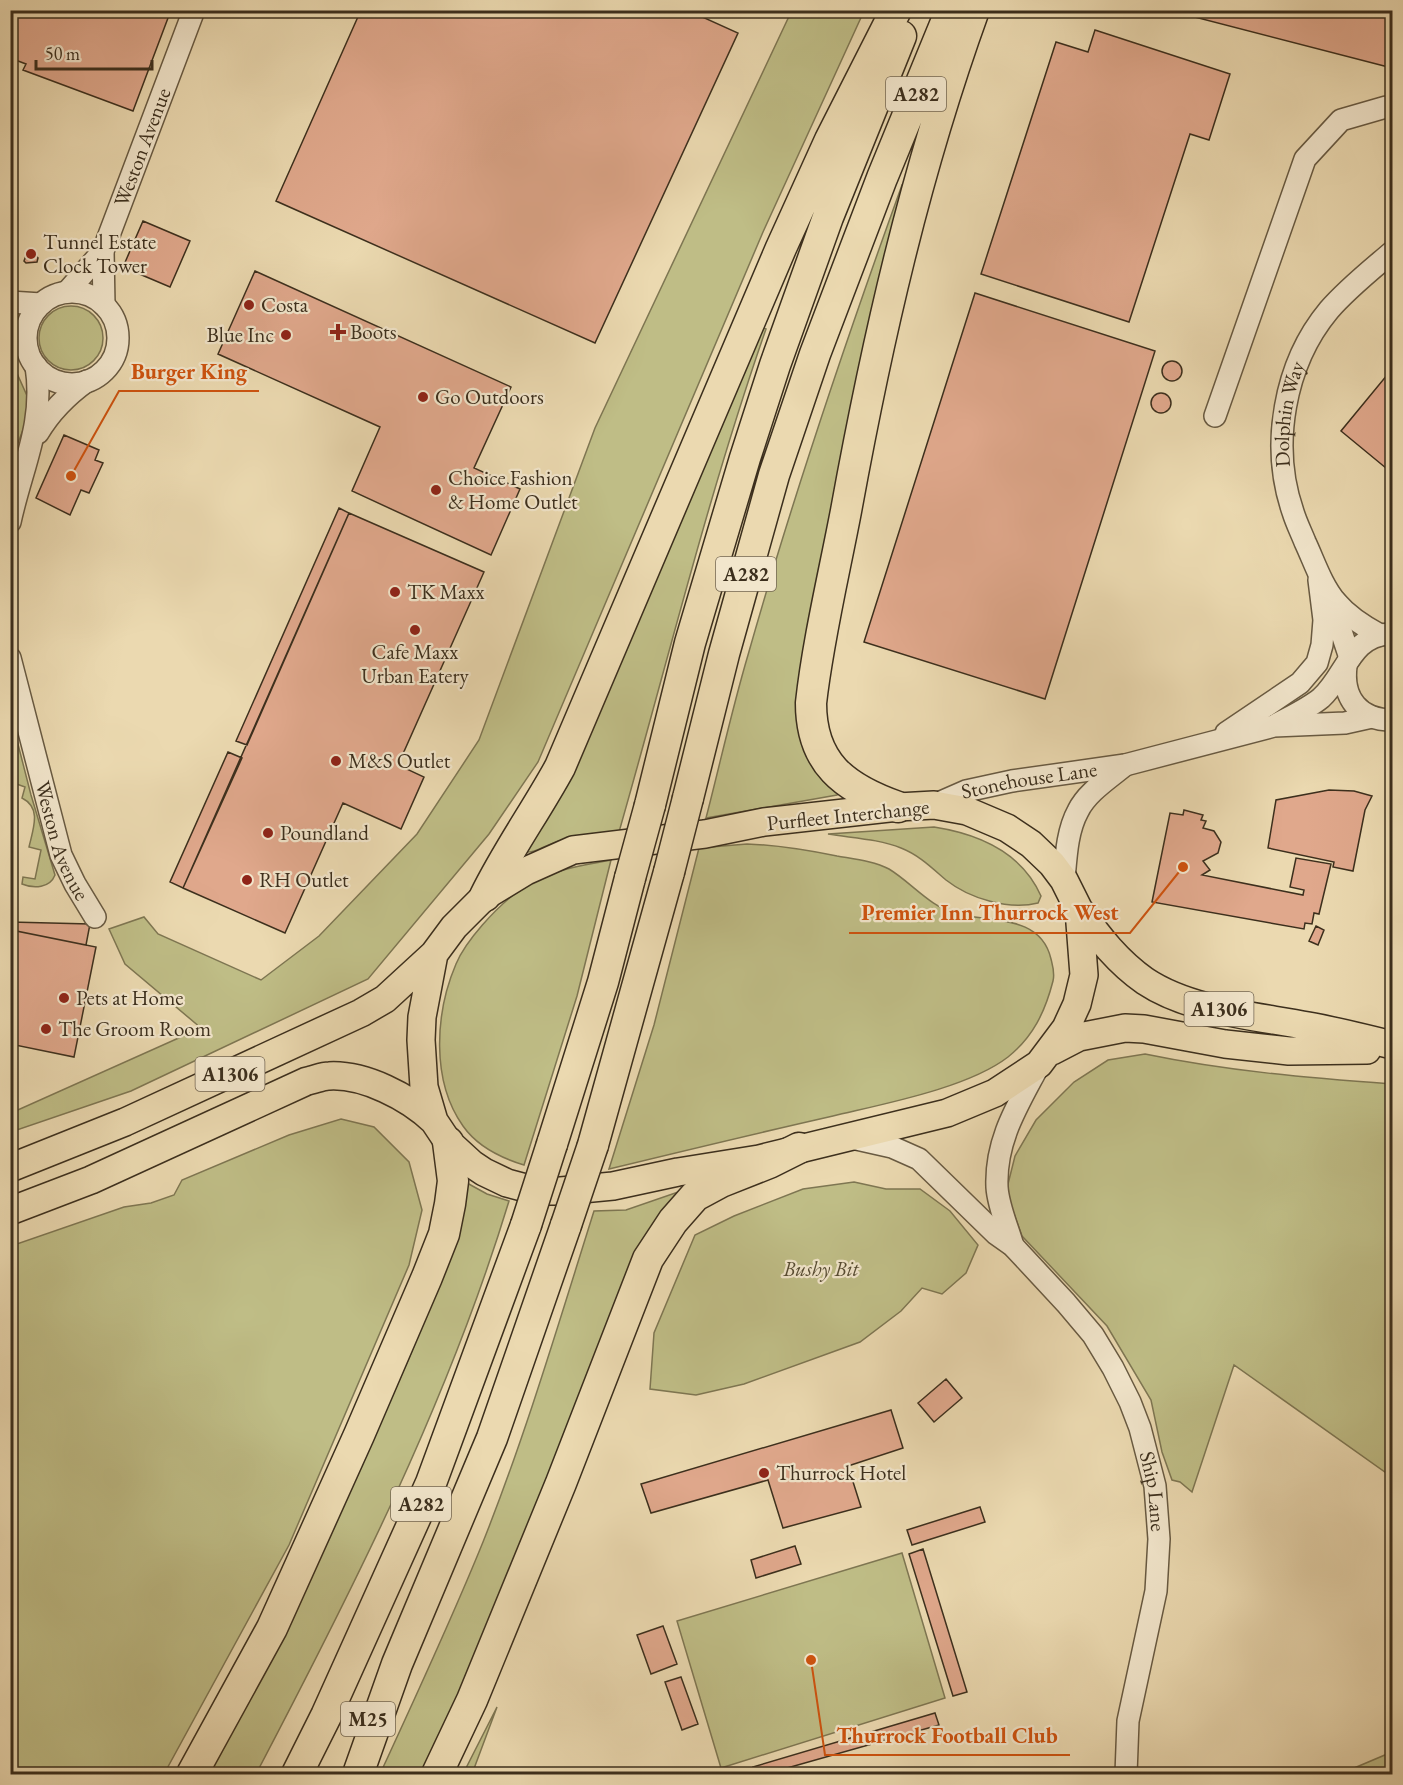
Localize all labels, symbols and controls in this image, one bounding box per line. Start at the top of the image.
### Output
scale bar [36,33,152,71]
text: 50 m [45,42,80,65]
road number: A282 [886,77,946,111]
street label: Weston Avenue [107,84,176,210]
place label: Tunnel Estate Clock Tower [43,228,156,279]
marker: Tunnel Estate Clock Tower [24,247,38,261]
place label: Costa [261,291,309,318]
marker: Costa [242,298,256,312]
place label: Boots [350,318,397,345]
place label: Blue Inc [206,321,274,348]
marker: Boots [331,325,345,339]
marker: Blue Inc [279,328,293,342]
callout: Burger King [119,351,259,391]
street label: Dolphin Way [1268,356,1311,468]
text: Burger King [131,357,248,386]
place label: Go Outdoors [435,383,544,410]
marker: Go Outdoors [416,390,430,404]
place label: Choice Fashion & Home Outlet [448,464,578,515]
marker: Choice Fashion & Home Outlet [429,483,443,497]
road number: A282 [716,557,776,591]
place label: TK Maxx [407,578,485,605]
marker: TK Maxx [388,585,402,599]
marker: Cafe Maxx Urban Eatery [408,623,422,637]
place label: Cafe Maxx Urban Eatery [361,638,469,689]
place label: M&S Outlet [348,747,451,774]
marker: M&S Outlet [329,754,343,768]
street label: Stonehouse Lane [958,755,1099,805]
street label: Weston Avenue [29,778,96,905]
street label: Purfleet Interchange [765,793,931,836]
place label: Poundland [280,819,369,846]
marker: Poundland [261,826,275,840]
place label: RH Outlet [259,866,349,893]
marker: RH Outlet [240,873,254,887]
callout: Premier Inn Thurrock West [849,893,1130,933]
text: Premier Inn Thurrock West [861,898,1119,927]
place label: Pets at Home [76,984,183,1011]
marker: Pets at Home [57,991,71,1005]
road number: A1306 [1184,992,1254,1026]
place label: The Groom Room [58,1015,211,1042]
marker: The Groom Room [39,1022,53,1036]
road number: A1306 [196,1057,264,1091]
park label: Bushy Bit [782,1255,860,1282]
street label: Ship Lane [1134,1448,1172,1532]
place label: Thurrock Hotel [776,1459,906,1486]
marker: Thurrock Hotel [757,1466,771,1480]
road number: A282 [391,1487,451,1521]
road number: M25 [341,1702,395,1736]
callout: Thurrock Football Club [825,1715,1070,1755]
text: Thurrock Football Club [836,1721,1058,1750]

